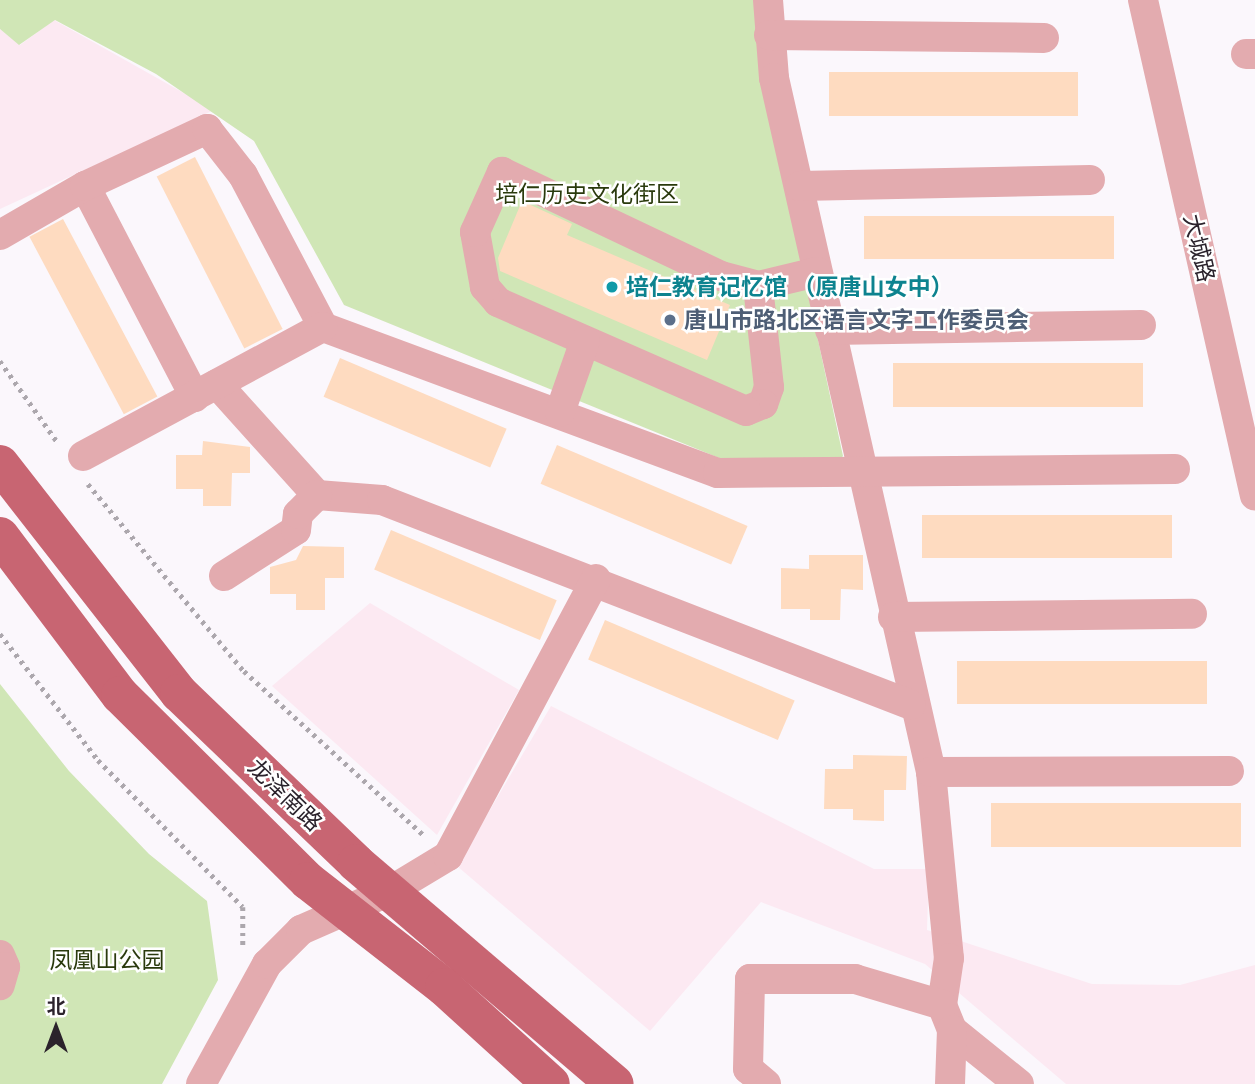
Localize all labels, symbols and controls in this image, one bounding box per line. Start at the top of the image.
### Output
park label: 培仁历史文化街区 [495,180,679,208]
street label: 大城路 [1178,211,1220,285]
place label: 培仁教育记忆馆 （原唐山女中） [626,273,953,301]
marker: 培仁教育记忆馆 （原唐山女中） [604,279,620,295]
place label: 唐山市路北区语言文字工作委员会 [684,306,1029,334]
marker: 唐山市路北区语言文字工作委员会 [662,312,678,328]
street label: 龙泽南路 [242,753,328,837]
park label: 凤凰山公园 [50,946,164,974]
north arrow [21,993,91,1063]
text: 北 [46,995,66,1018]

